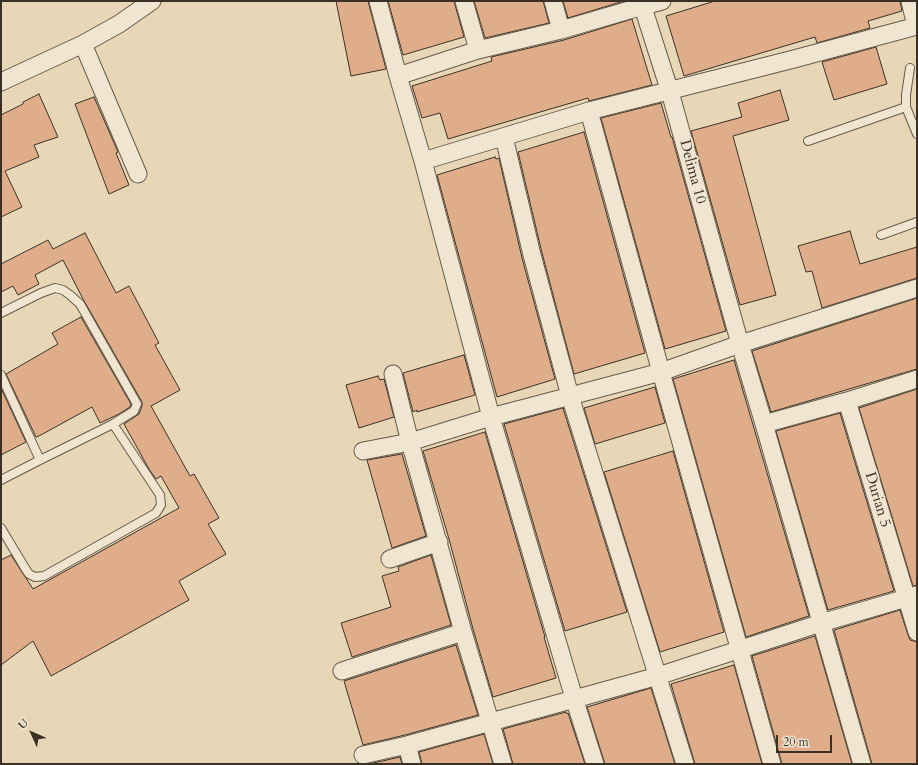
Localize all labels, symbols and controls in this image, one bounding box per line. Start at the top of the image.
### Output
street label: Delima 10 [675,138,709,206]
street label: Durian 5 [860,470,894,530]
north arrow [12,713,52,753]
text: U [15,716,32,733]
scale bar [778,727,834,753]
text: 20 m [783,734,809,750]

